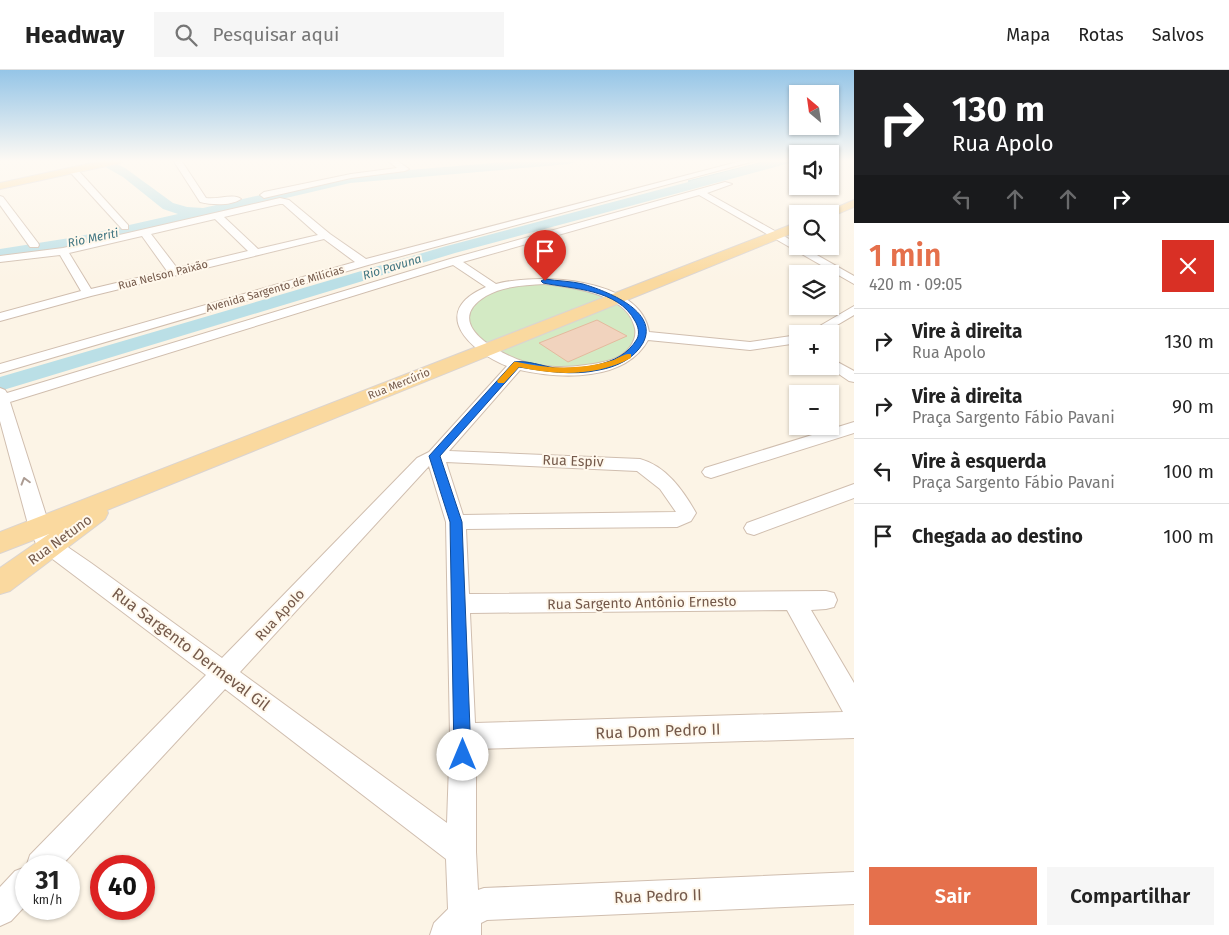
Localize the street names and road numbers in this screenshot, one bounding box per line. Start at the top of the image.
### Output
street label: Rua Nelson Paixão [117,258,209,292]
street label: Avenida Sargento de Milícias [205,263,345,315]
street label: Rua Mercúrio [366,366,432,402]
street label: Rua Espiv [542,451,604,471]
street label: Rua Netuno [25,511,95,569]
street label: Rua Sargento Dermeval Gil [108,583,274,715]
street label: Rua Apolo [252,586,308,644]
street label: Rua Sargento Antônio Ernesto [547,593,737,613]
street label: Rua Dom Pedro II [595,719,721,743]
street label: Rua Pedro II [614,885,702,907]

